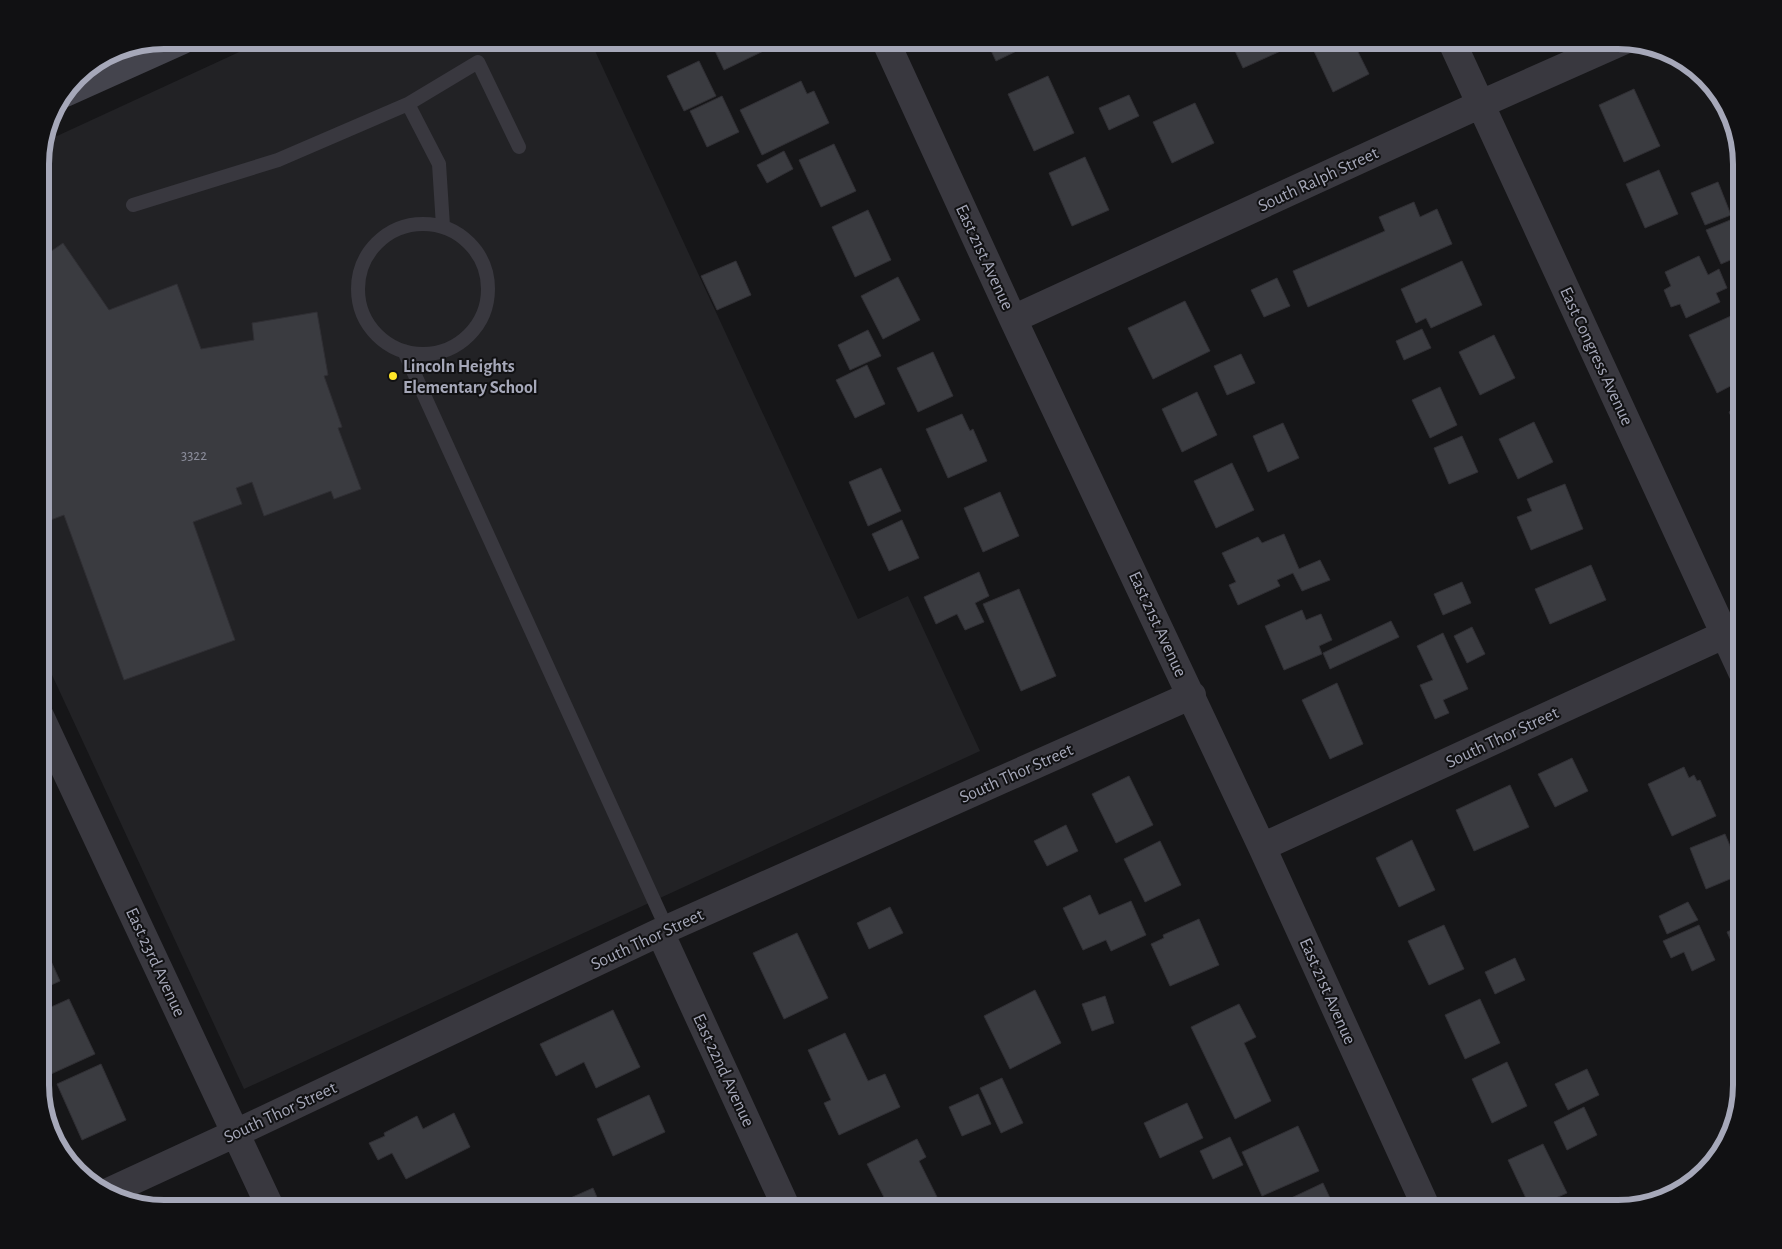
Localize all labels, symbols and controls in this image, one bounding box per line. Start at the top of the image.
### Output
street label: South Ralph Street [1255,144,1382,216]
street label: East 21st Avenue [952,202,1016,313]
street label: East Congress Avenue [1556,284,1636,428]
place label: Lincoln Heights Elementary School [403,358,538,397]
marker: Lincoln Heights Elementary School [387,370,399,382]
house number: 3322 [181,448,207,463]
street label: East 21st Avenue [1125,569,1189,680]
street label: South Thor Street [1443,704,1562,772]
street label: South Thor Street [957,741,1076,807]
street label: East 23rd Avenue [122,905,188,1020]
street label: South Thor Street [588,906,707,974]
street label: East 21st Avenue [1296,936,1359,1047]
street label: East 22nd Avenue [689,1011,757,1130]
street label: South Thor Street [221,1079,340,1147]

